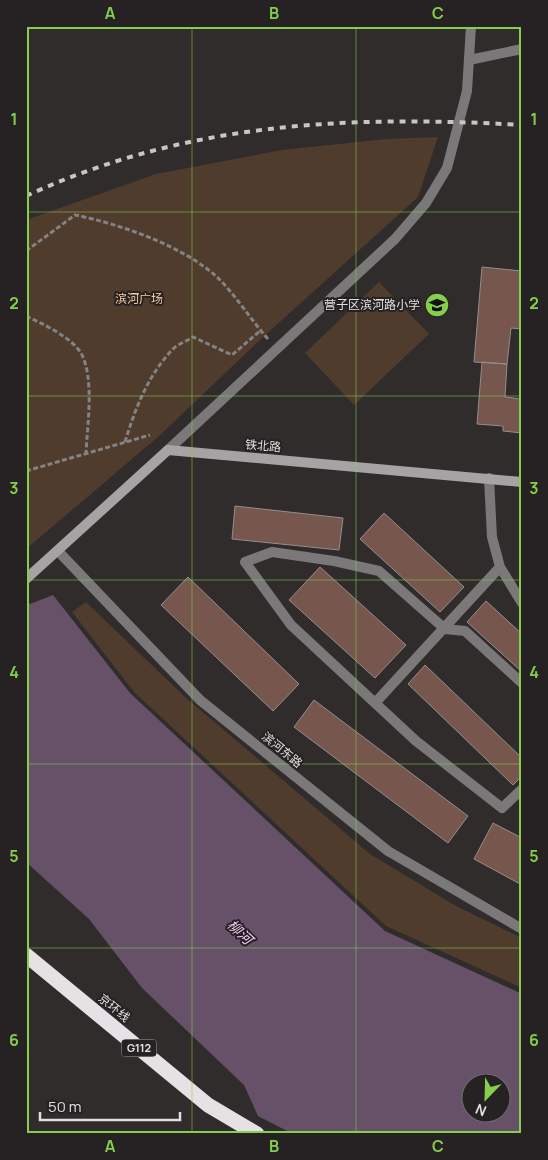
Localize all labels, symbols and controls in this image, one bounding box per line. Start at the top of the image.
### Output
text: A [105,2,116,24]
text: B [269,2,279,24]
text: C [432,2,444,24]
text: 1 [10,108,18,130]
text: 1 [530,108,538,130]
park label: 滨河广场 [115,290,163,307]
text: 2 [9,292,19,314]
school or university icon: 营子区滨河路小学 [424,292,450,318]
text: 2 [529,292,539,314]
place label: 营子区滨河路小学 [324,296,420,313]
street label: 铁北路 [244,435,282,456]
text: 3 [9,477,19,499]
text: 3 [529,477,539,499]
text: 4 [9,661,19,683]
text: 4 [529,661,539,683]
street label: 滨河东路 [258,728,306,771]
text: 5 [9,845,19,867]
text: 5 [529,845,539,867]
water label: 柳河 [224,915,259,950]
street label: 京环线 [95,990,134,1026]
text: 6 [9,1029,19,1051]
text: 6 [529,1029,539,1051]
road number: G112 [122,1040,156,1056]
north arrow [460,1072,510,1122]
scale bar [40,1090,180,1122]
text: 50 m [48,1096,82,1117]
text: N [472,1100,489,1121]
text: A [105,1135,116,1157]
text: B [269,1135,279,1157]
text: C [432,1135,444,1157]

